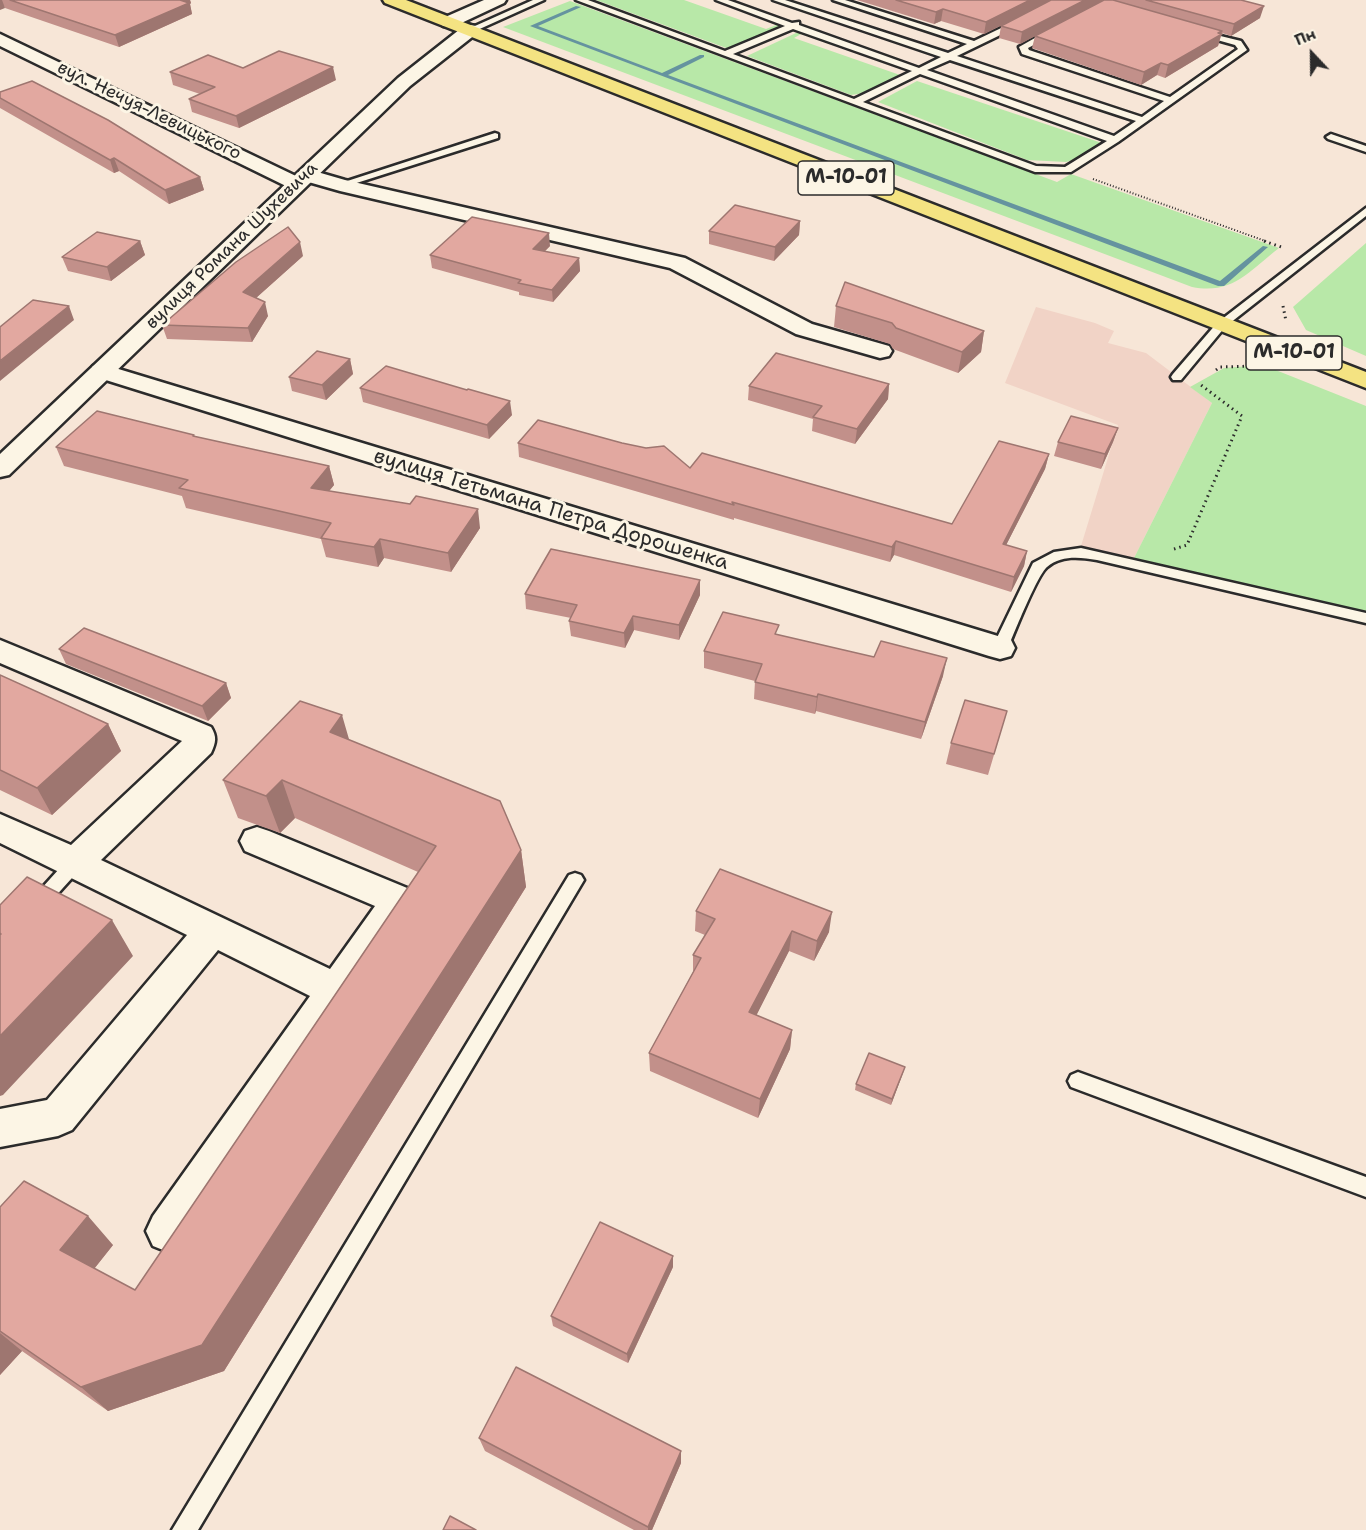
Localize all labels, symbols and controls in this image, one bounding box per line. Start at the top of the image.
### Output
text: Пн [1291,23,1319,51]
north arrow [1282,24,1342,84]
street label: вул. Нечуя-Левицького [53,57,245,165]
street label: вулиця Романа Шухевича [141,158,323,334]
road number: М-10-01 [798,161,894,195]
road number: М-10-01 [1246,336,1342,370]
street label: вулиця Гетьмана Петра Дорошенка [370,444,732,576]

